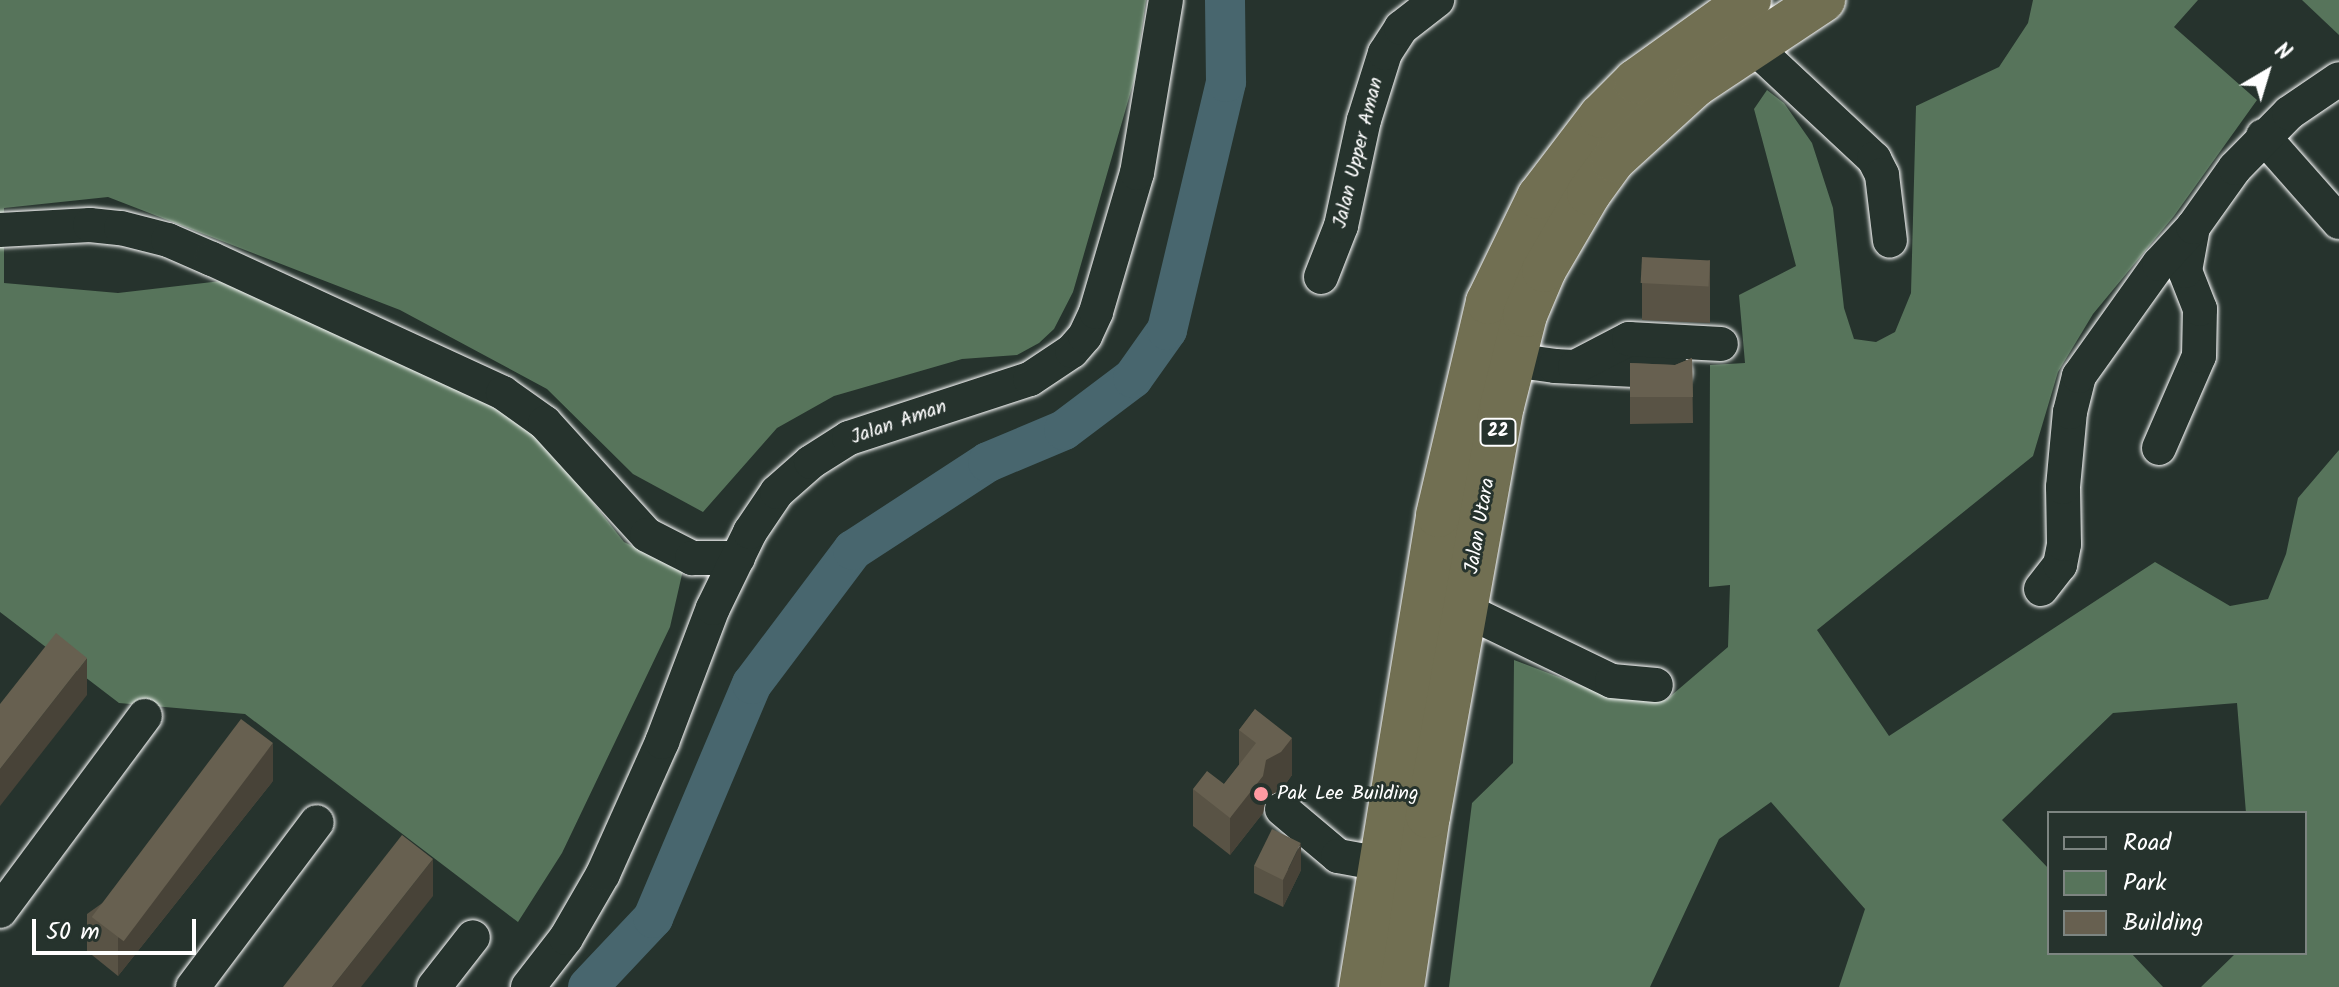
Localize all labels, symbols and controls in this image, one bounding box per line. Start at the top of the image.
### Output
north arrow [2227,32,2307,112]
text: N [2266,35,2298,71]
street label: Jalan Upper Aman [1329,75,1389,231]
street label: Jalan Aman [848,395,950,451]
road number: 22 [1478,418,1518,446]
street label: Jalan Utara [1461,476,1501,576]
place label: Pak Lee Building [1277,782,1418,806]
marker: Pak Lee Building [1252,785,1270,803]
legend [2047,811,2307,955]
text: Road [2123,824,2171,863]
text: Park [2123,864,2167,903]
scale bar [36,903,200,953]
text: Building [2123,904,2203,943]
text: 50 m [46,913,100,952]

